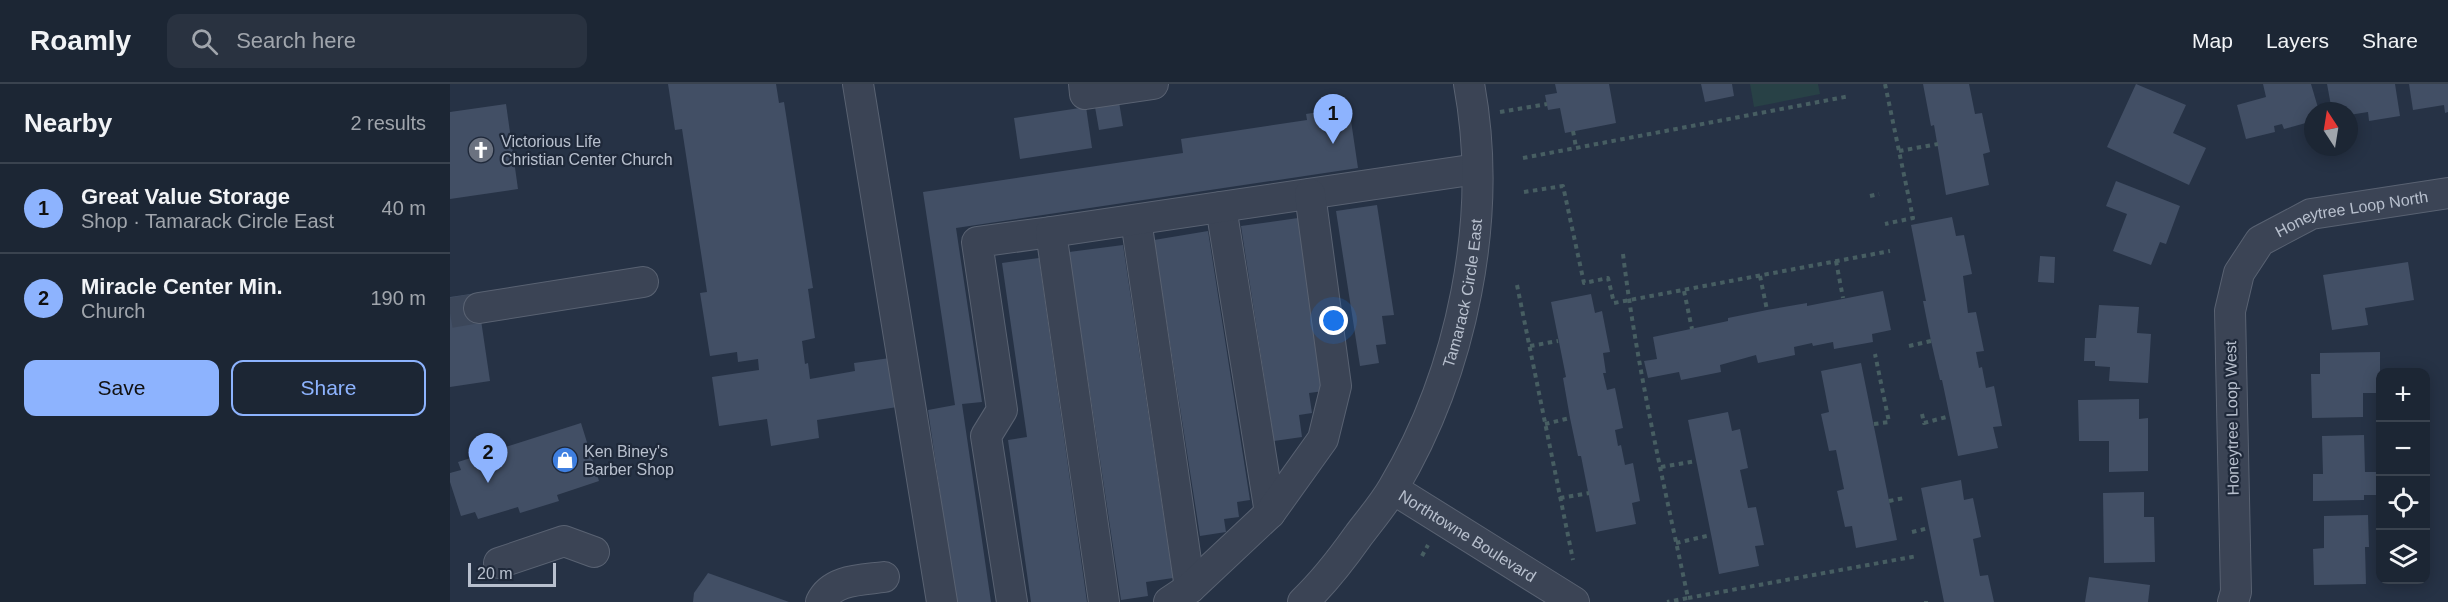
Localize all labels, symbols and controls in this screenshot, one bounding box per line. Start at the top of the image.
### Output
search box [167,14,587,68]
text: Roamly [30,25,131,56]
icon: search [188,25,221,58]
text: Search here [236,28,356,53]
text: Map [2192,29,2233,52]
text: Layers [2266,29,2329,52]
text: Share [2362,29,2418,52]
pin: 1 [1314,94,1352,144]
north arrow [2304,102,2358,156]
text: Nearby [24,108,112,138]
text: 2 results [350,112,426,134]
place label: Victorious Life Christian Center Church [501,133,673,168]
church icon: Victorious Life Christian Center Church [466,135,496,165]
text: Great Value Storage [81,184,290,209]
street label: Honeytree Loop North [2272,188,2429,240]
text: 1 [38,197,49,219]
text: 40 m [382,197,426,219]
text: Shop · Tamarack Circle East [81,210,334,232]
street label: Tamarack Circle East [1439,218,1485,370]
text: Miracle Center Min. [81,274,283,299]
text: 2 [38,287,49,309]
text: 190 m [370,287,426,309]
text: Church [81,300,145,322]
your location [1319,306,1348,335]
street label: Honeytree Loop West [2222,340,2242,495]
button: Save [24,360,219,416]
button: Share [231,360,426,416]
map controls [2376,368,2430,584]
button: + [2376,368,2430,422]
button: − [2376,422,2430,476]
pin: 2 [468,434,507,483]
place label: Ken Biney's Barber Shop [584,443,674,478]
shop icon: Ken Biney's Barber Shop [550,445,580,475]
button: locate [2376,476,2430,530]
street label: Northtowne Boulevard [1396,486,1539,585]
button: layers [2376,530,2430,584]
scale bar [468,560,556,588]
text: 20 m [477,565,513,582]

